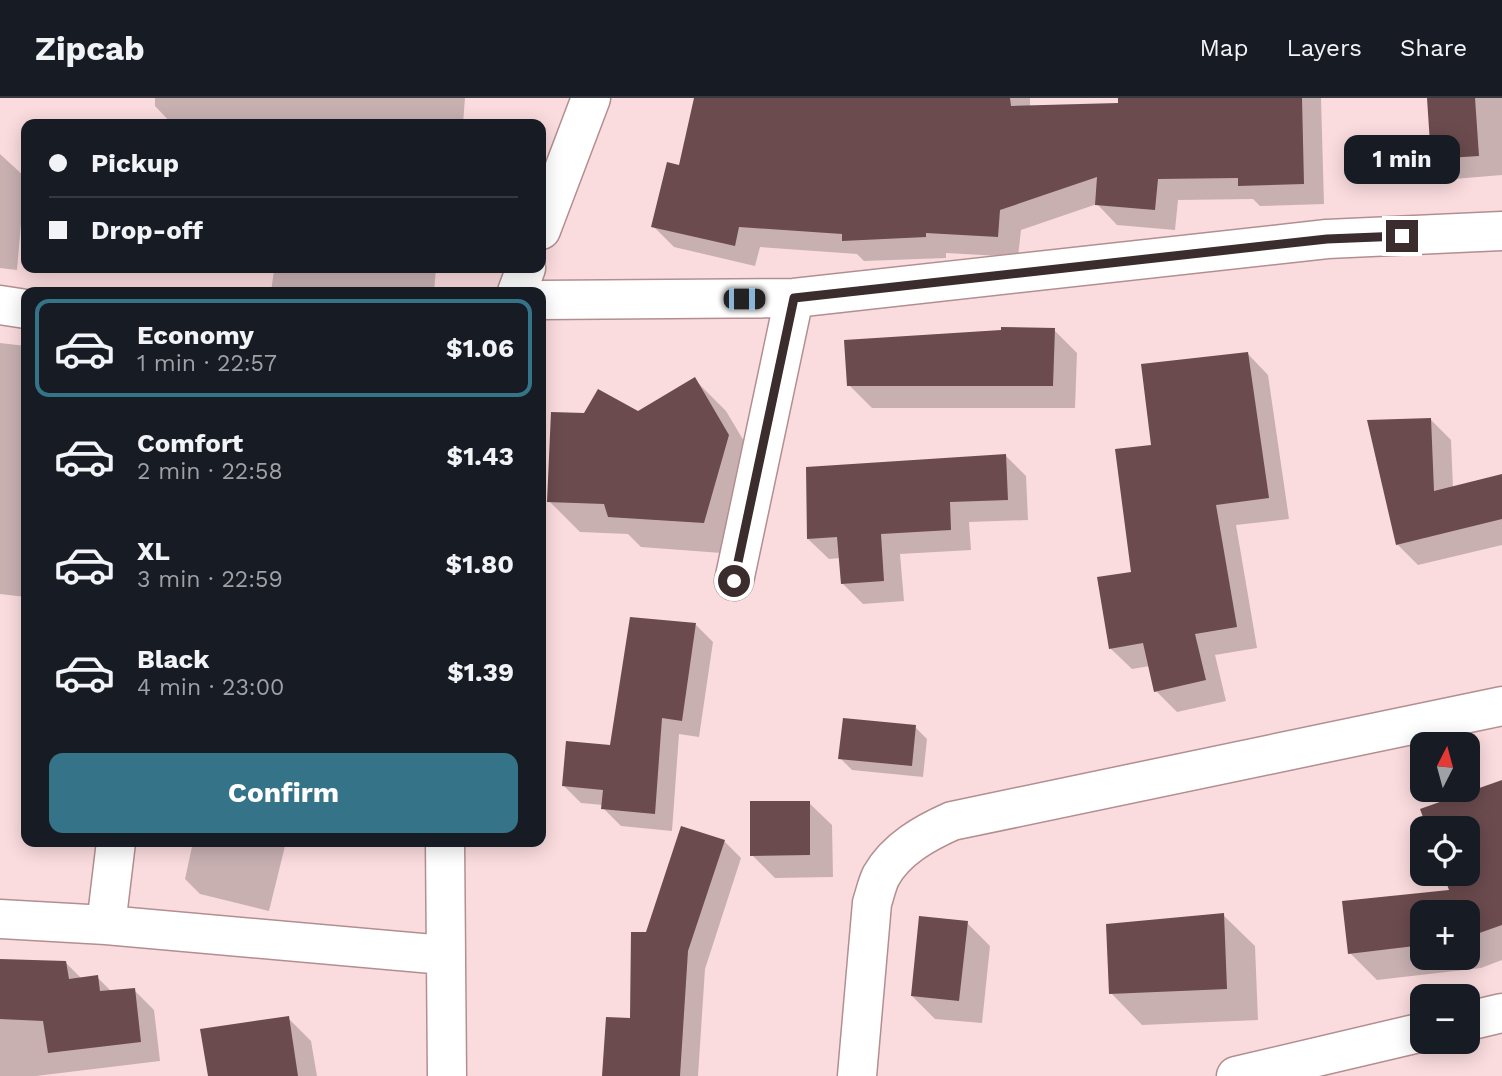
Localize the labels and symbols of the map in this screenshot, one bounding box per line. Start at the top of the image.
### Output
callout: 1 min [1344,135,1460,184]
route end [1386,220,1418,252]
car [724,289,766,310]
route start [718,565,750,597]
north arrow [1410,732,1480,802]

